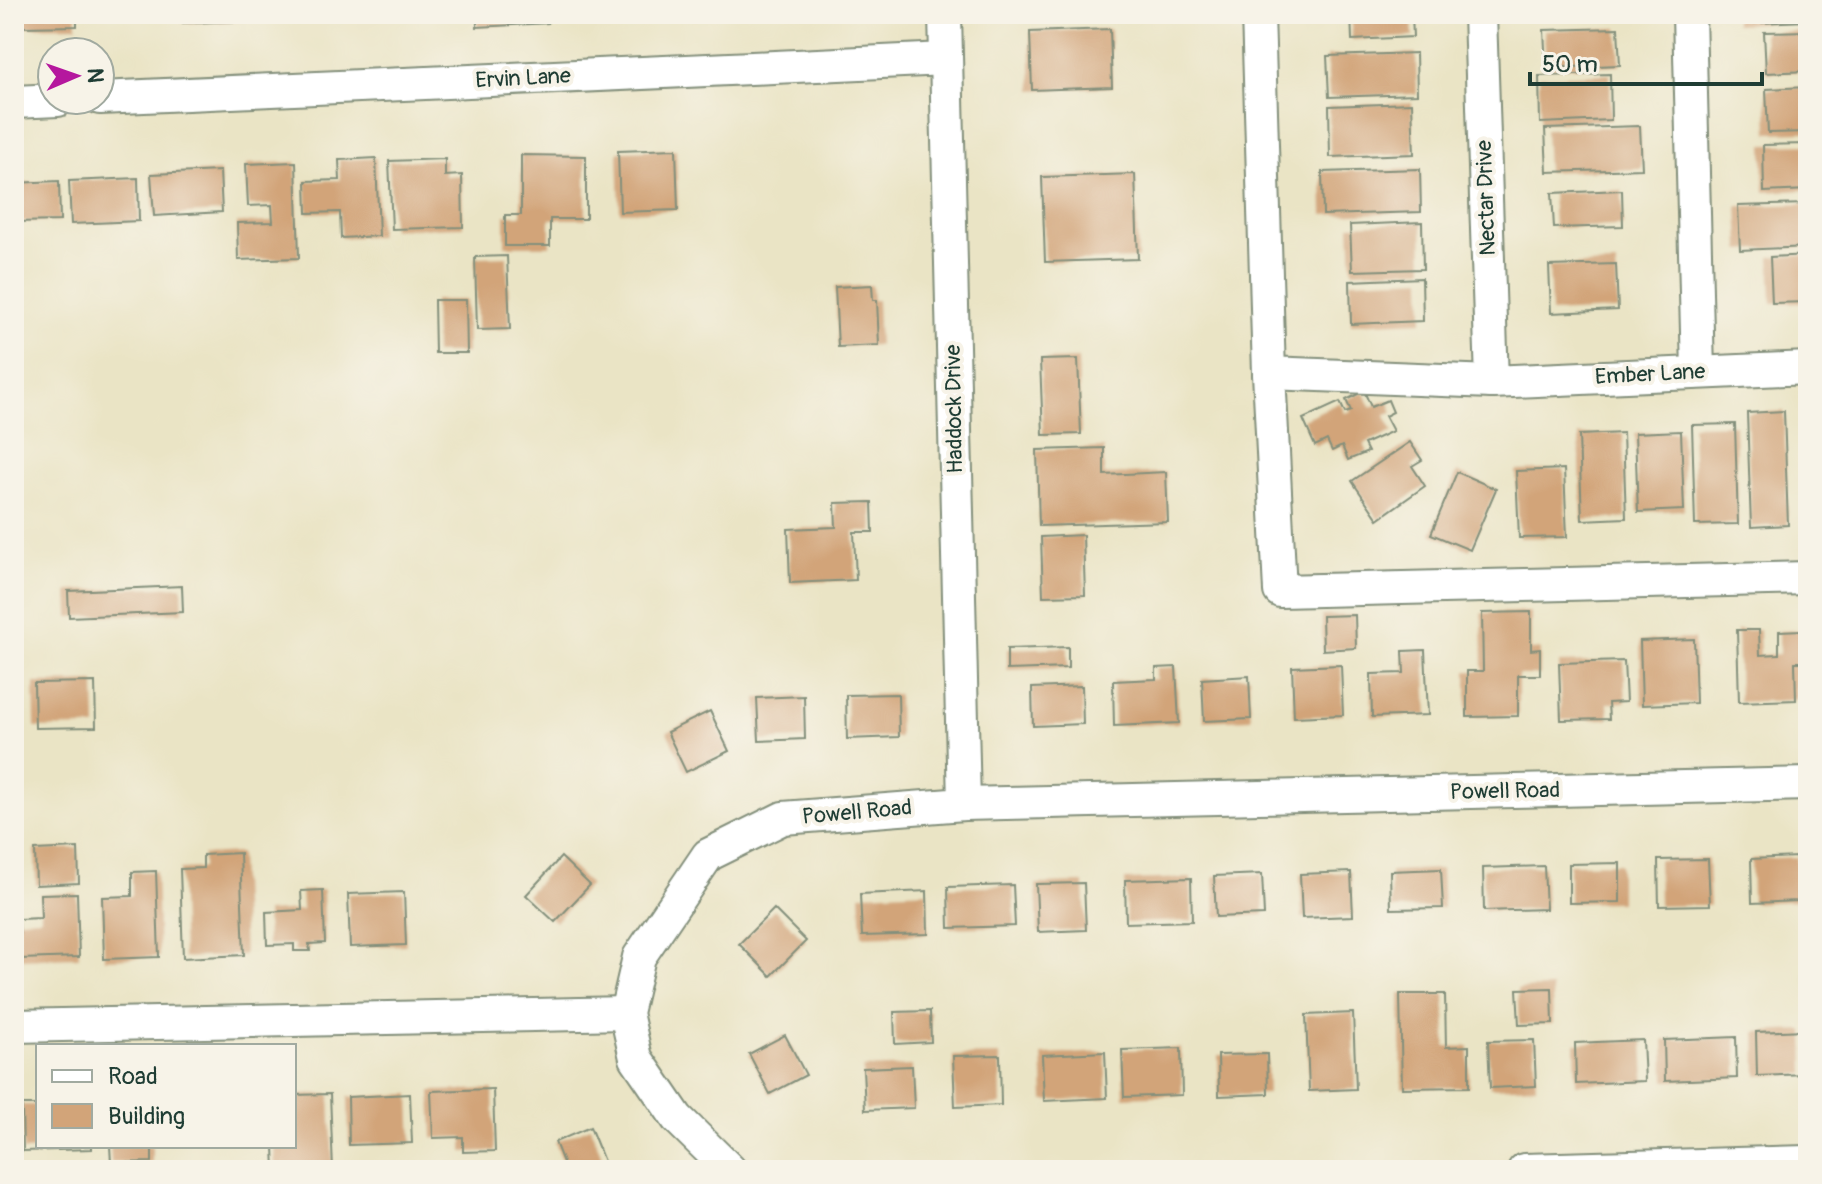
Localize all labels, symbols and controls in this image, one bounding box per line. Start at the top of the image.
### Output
north arrow [36,36,116,116]
scale bar [1530,36,1762,86]
text: 50 m [1542,50,1598,79]
street label: Ervin Lane [475,62,572,94]
text: N [81,67,109,83]
street label: Nectar Drive [1470,140,1502,256]
street label: Haddock Drive [939,344,969,474]
street label: Ember Lane [1594,357,1706,391]
street label: Powell Road [1450,776,1560,806]
street label: Powell Road [801,793,913,831]
legend [36,1044,296,1148]
text: Road [108,1062,158,1091]
text: Building [108,1102,185,1131]

